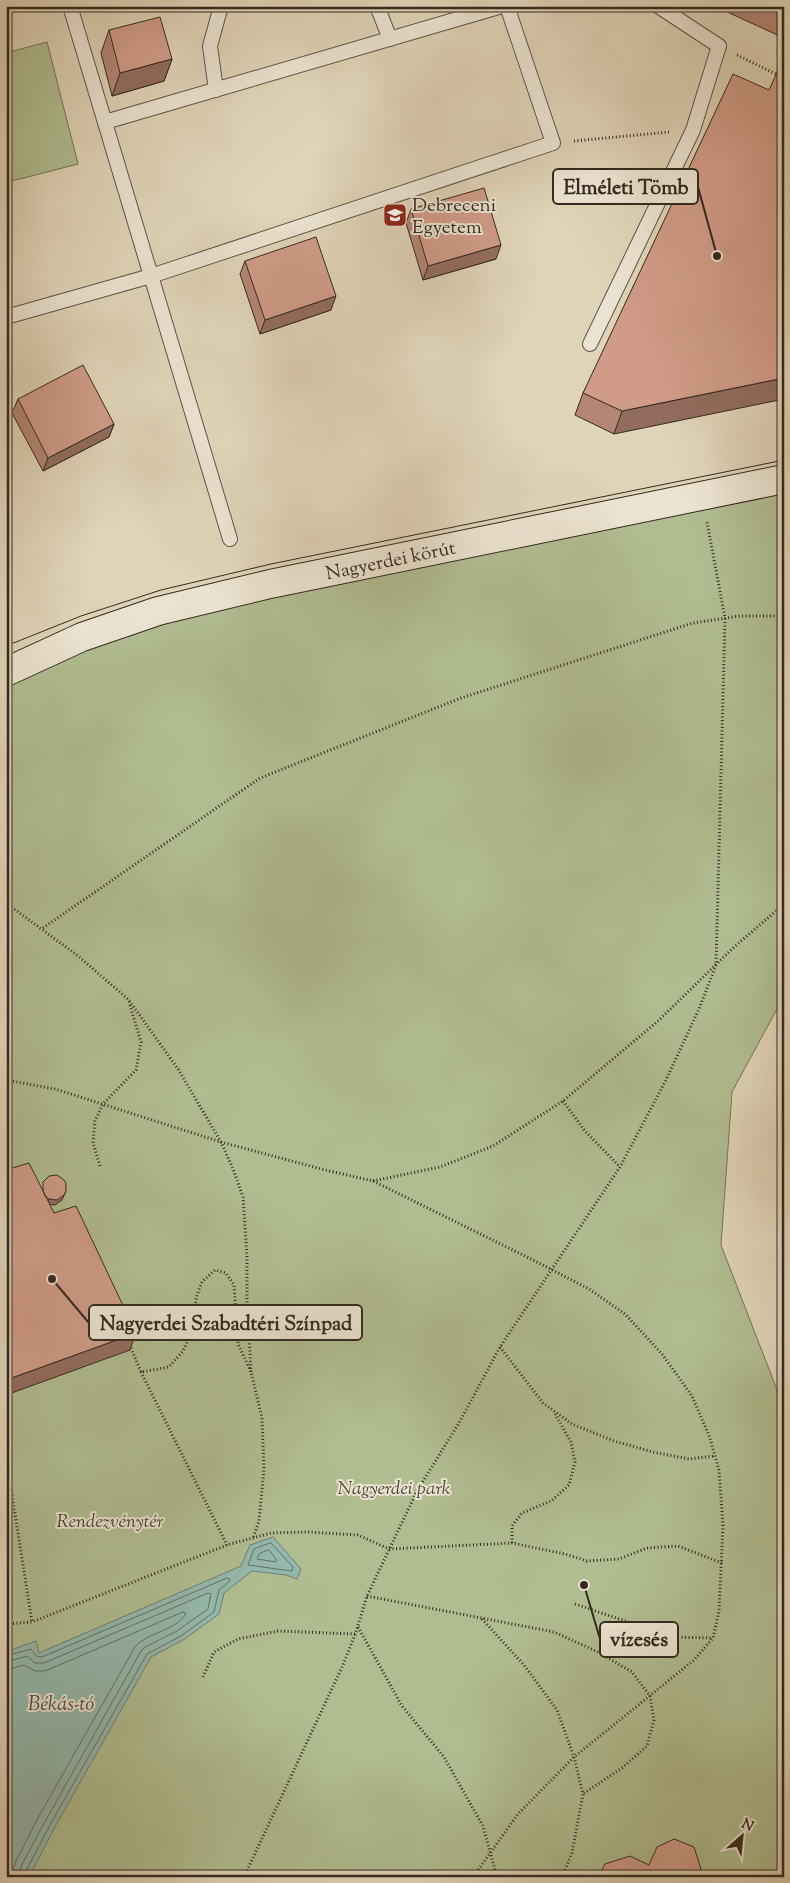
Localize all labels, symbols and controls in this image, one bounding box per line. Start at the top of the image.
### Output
callout: Elméleti Tömb [553,169,698,204]
text: Elméleti Tömb [563,175,689,204]
place label: Debreceni Egyetem [412,193,496,242]
school or university icon: Debreceni Egyetem [382,202,408,228]
street label: Nagyerdei körút [324,535,459,588]
callout: Nagyerdei Szabadtéri Színpad [89,1305,362,1340]
text: Nagyerdei Szabadtéri Színpad [100,1311,353,1340]
park label: Nagyerdei park [338,1476,451,1503]
park label: Rendezvénytér [57,1509,164,1536]
callout: vízesés [600,1622,678,1657]
text: vízesés [610,1627,668,1656]
water label: Békás-tó [28,1691,94,1720]
north arrow [718,1810,768,1860]
text: N [737,1815,757,1838]

